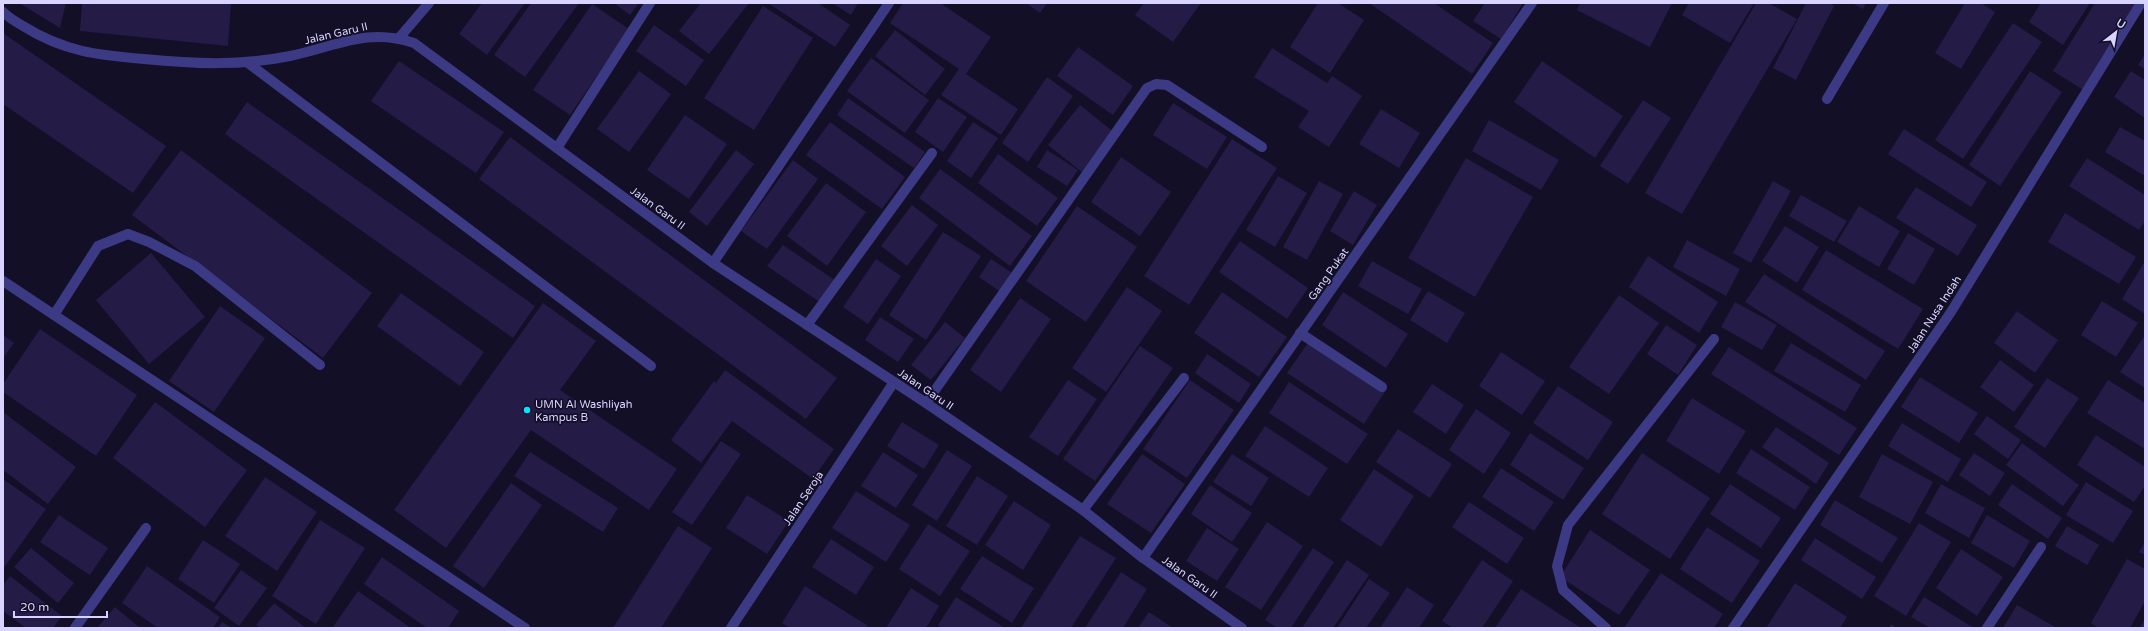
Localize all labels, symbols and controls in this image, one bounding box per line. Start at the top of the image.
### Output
north arrow [2096,12,2136,52]
text: U [2114,16,2128,32]
street label: Jalan Garu II [303,20,369,47]
street label: Jalan Garu II [628,184,688,233]
street label: Gang Pukat [1306,246,1351,303]
street label: Jalan Nusa Indah [1905,273,1964,355]
street label: Jalan Garu II [895,366,956,413]
place label: UMN Al Washliyah Kampus B [535,398,632,424]
marker: UMN Al Washliyah Kampus B [522,405,532,415]
street label: Jalan Seroja [781,469,826,528]
street label: Jalan Garu II [1160,554,1220,601]
scale bar [14,593,107,619]
text: 20 m [20,600,49,614]

